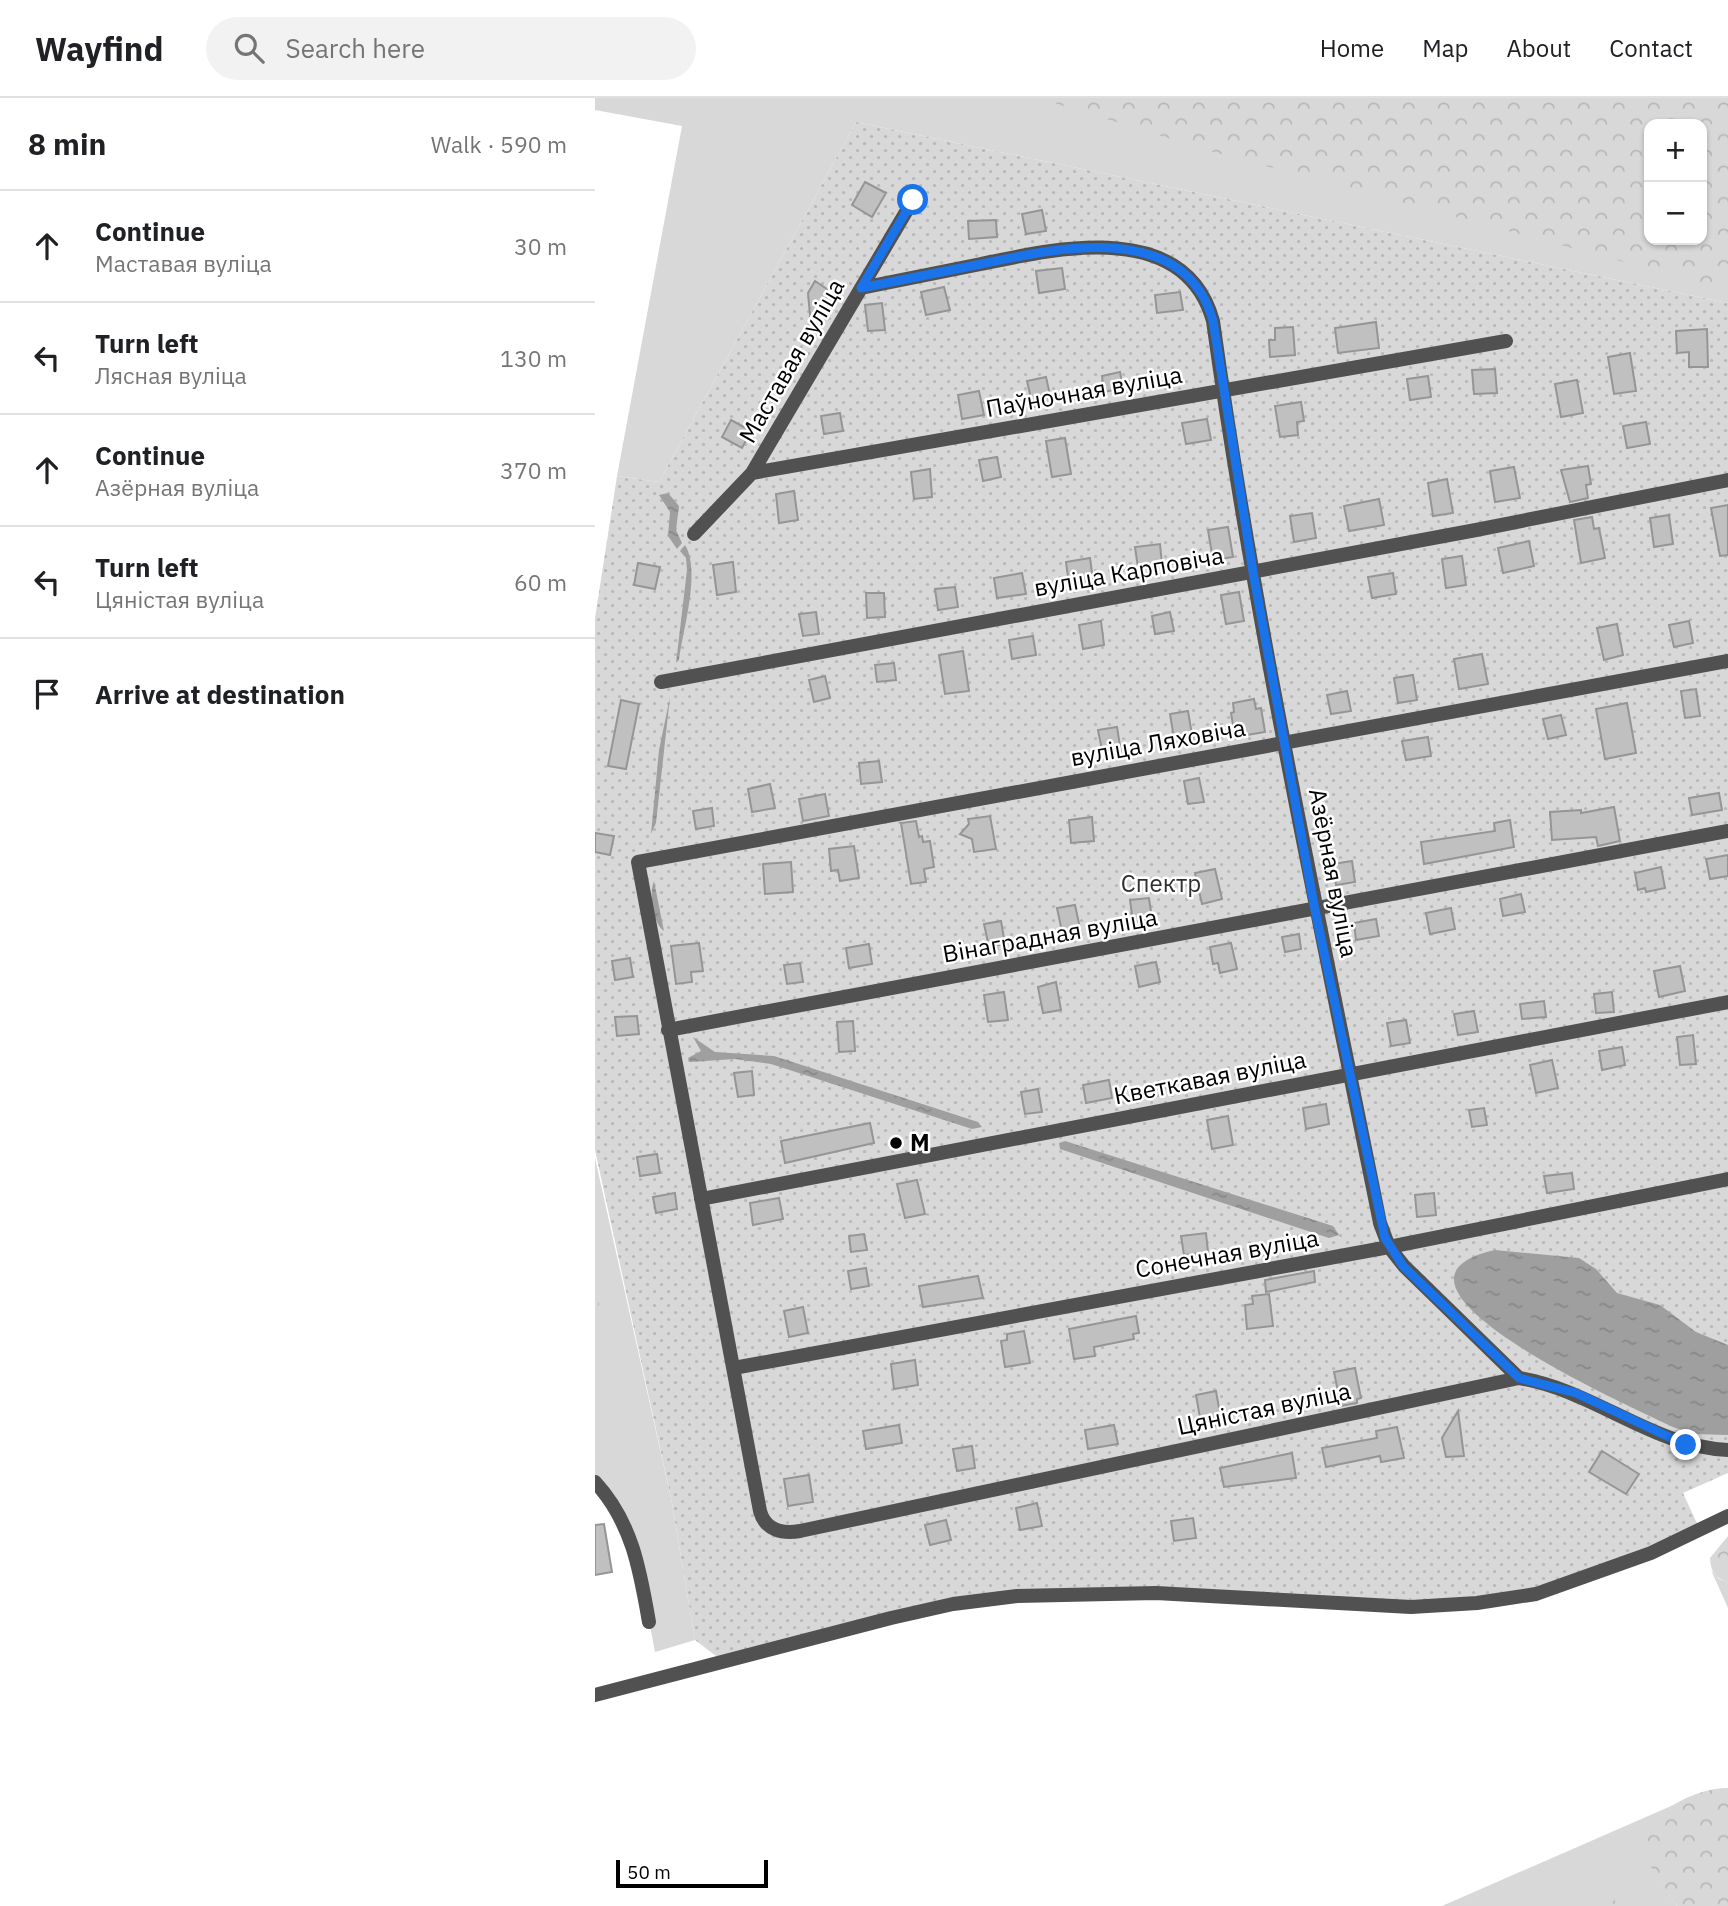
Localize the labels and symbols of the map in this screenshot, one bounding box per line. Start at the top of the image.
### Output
route start [897,184,928,215]
street label: Маставая вуліца [731,272,851,448]
street label: Паўночная вуліца [983,358,1185,424]
street label: вуліца Карповіча [1031,539,1226,603]
street label: вуліца Ляховіча [1068,711,1248,773]
street label: Азёрная вуліца [1302,786,1366,960]
park label: Спектр [1121,867,1201,899]
street label: Вінаградная вуліца [940,900,1160,970]
street label: Кветкавая вуліца [1111,1043,1309,1111]
place label: М [910,1126,930,1158]
marker: М [888,1135,904,1151]
street label: Сонечная вуліца [1133,1221,1321,1285]
street label: Цяністая вуліца [1174,1374,1354,1442]
route end [1670,1429,1701,1460]
scale bar [616,1857,768,1889]

